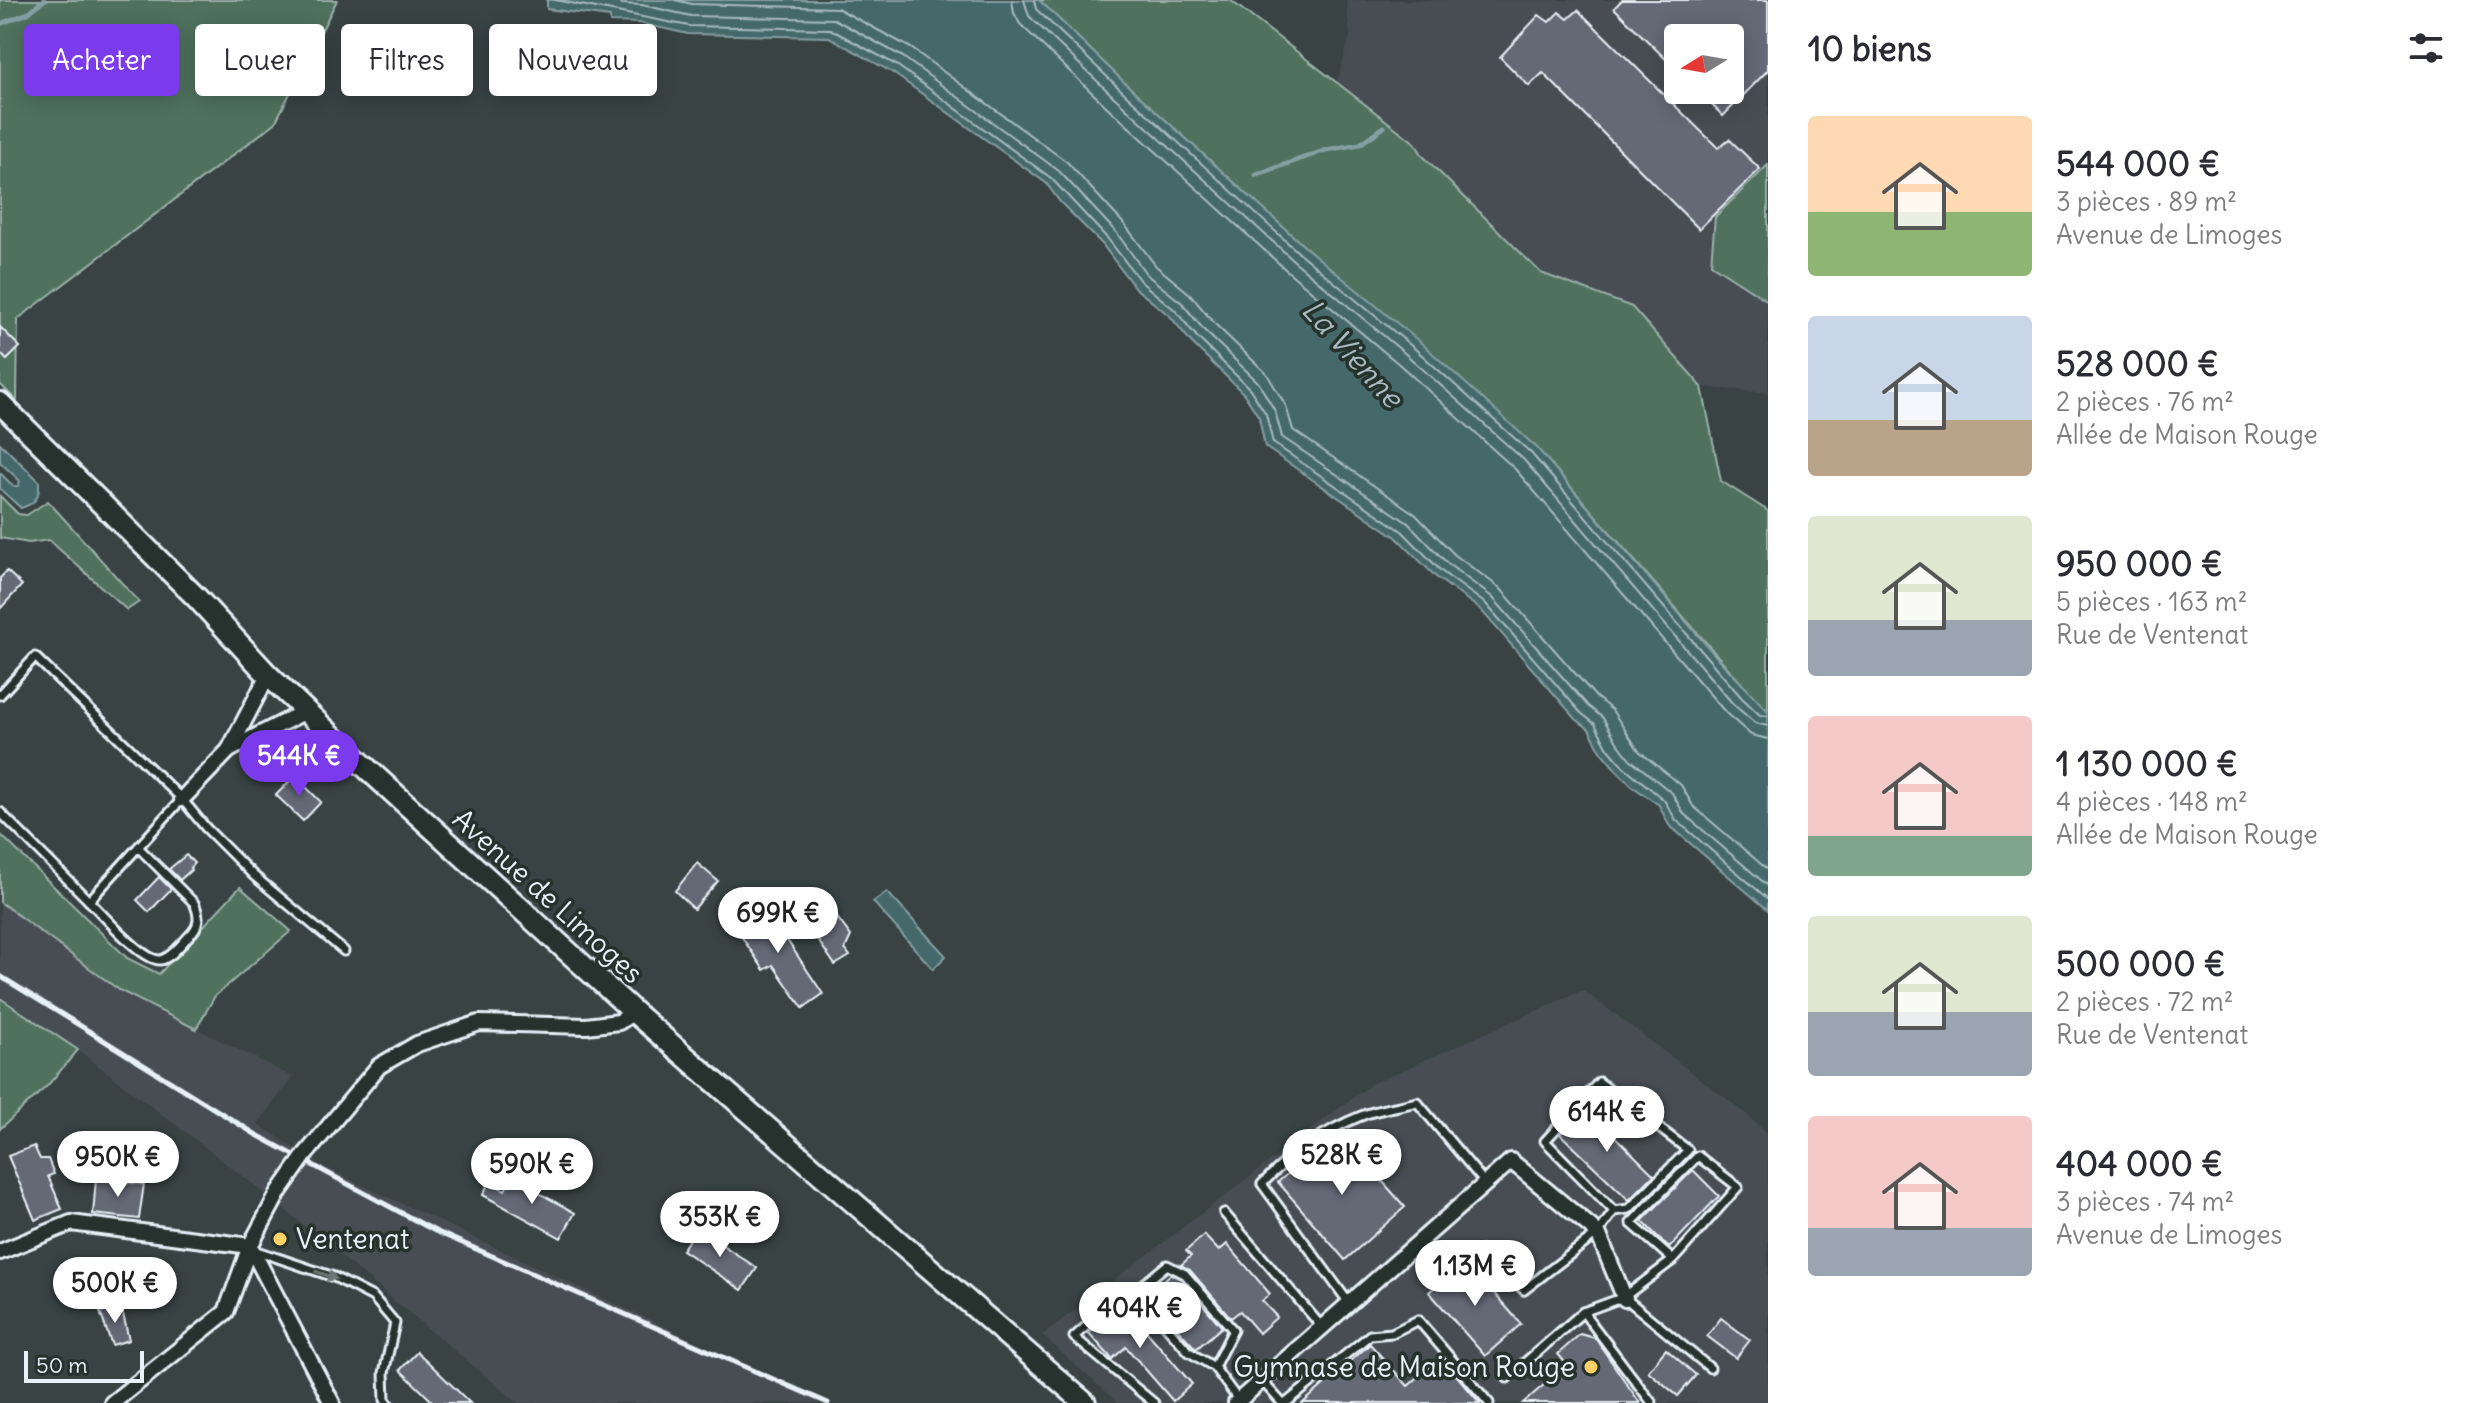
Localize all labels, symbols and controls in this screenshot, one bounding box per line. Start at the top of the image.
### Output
chip: Acheter [24,24,179,96]
chip: Louer [195,24,325,96]
chip: Filtres [341,24,473,96]
chip: Nouveau [489,24,657,96]
north arrow [1664,24,1744,104]
map controls [1664,24,1744,104]
icon: filters [2404,26,2448,70]
text: 10 biens [1808,27,1932,70]
text: 544 000 € [2056,142,2220,185]
icon: home [1872,148,1968,244]
text: 3 pièces · 89 m² [2056,185,2237,218]
text: Avenue de Limoges [2056,218,2282,251]
water label: La Vienne [1294,291,1413,416]
text: 528 000 € [2056,342,2219,385]
icon: home [1872,348,1968,444]
text: 2 pièces · 76 m² [2056,385,2234,418]
text: Allée de Maison Rouge [2056,418,2318,451]
text: 950 000 € [2056,542,2223,585]
icon: home [1872,548,1968,644]
text: 5 pièces · 163 m² [2056,585,2247,618]
text: Rue de Ventenat [2056,618,2248,651]
pin: 544K € [234,730,364,798]
text: 544K € [257,739,341,772]
text: 1 130 000 € [2056,742,2238,785]
icon: home [1872,748,1968,844]
text: 4 pièces · 148 m² [2056,785,2248,818]
street label: Avenue de Limoges [445,801,651,991]
text: Allée de Maison Rouge [2056,818,2318,851]
pin: 699K € [713,887,843,955]
text: 699K € [736,896,820,929]
text: 500 000 € [2056,942,2225,985]
icon: home [1872,948,1968,1044]
text: 2 pièces · 72 m² [2056,985,2234,1018]
text: Rue de Ventenat [2056,1018,2248,1051]
pin: 614K € [1542,1086,1672,1154]
text: 614K € [1567,1095,1647,1128]
pin: 528K € [1277,1129,1407,1197]
pin: 950K € [53,1131,183,1199]
pin: 590K € [467,1138,597,1206]
text: 528K € [1300,1138,1384,1171]
text: 950K € [75,1140,161,1173]
text: 404 000 € [2056,1142,2223,1185]
text: 590K € [489,1147,575,1180]
icon: home [1872,1148,1968,1244]
text: 3 pièces · 74 m² [2056,1185,2234,1218]
pin: 353K € [655,1191,785,1259]
text: 353K € [678,1200,762,1233]
text: Avenue de Limoges [2056,1218,2282,1251]
place label: Ventenat [296,1221,409,1257]
marker: Ventenat [271,1230,289,1248]
pin: 1.13M € [1401,1240,1549,1308]
text: 1.13M € [1433,1249,1517,1282]
pin: 500K € [50,1257,180,1325]
text: 500K € [71,1266,159,1299]
one-way arrow [314,1269,338,1282]
pin: 404K € [1075,1282,1205,1350]
text: 404K € [1097,1291,1183,1324]
scale bar [24,1347,144,1383]
place label: Gymnase de Maison Rouge [1233,1349,1575,1385]
text: 50 m [36,1351,88,1379]
marker: Gymnase de Maison Rouge [1582,1358,1600,1376]

